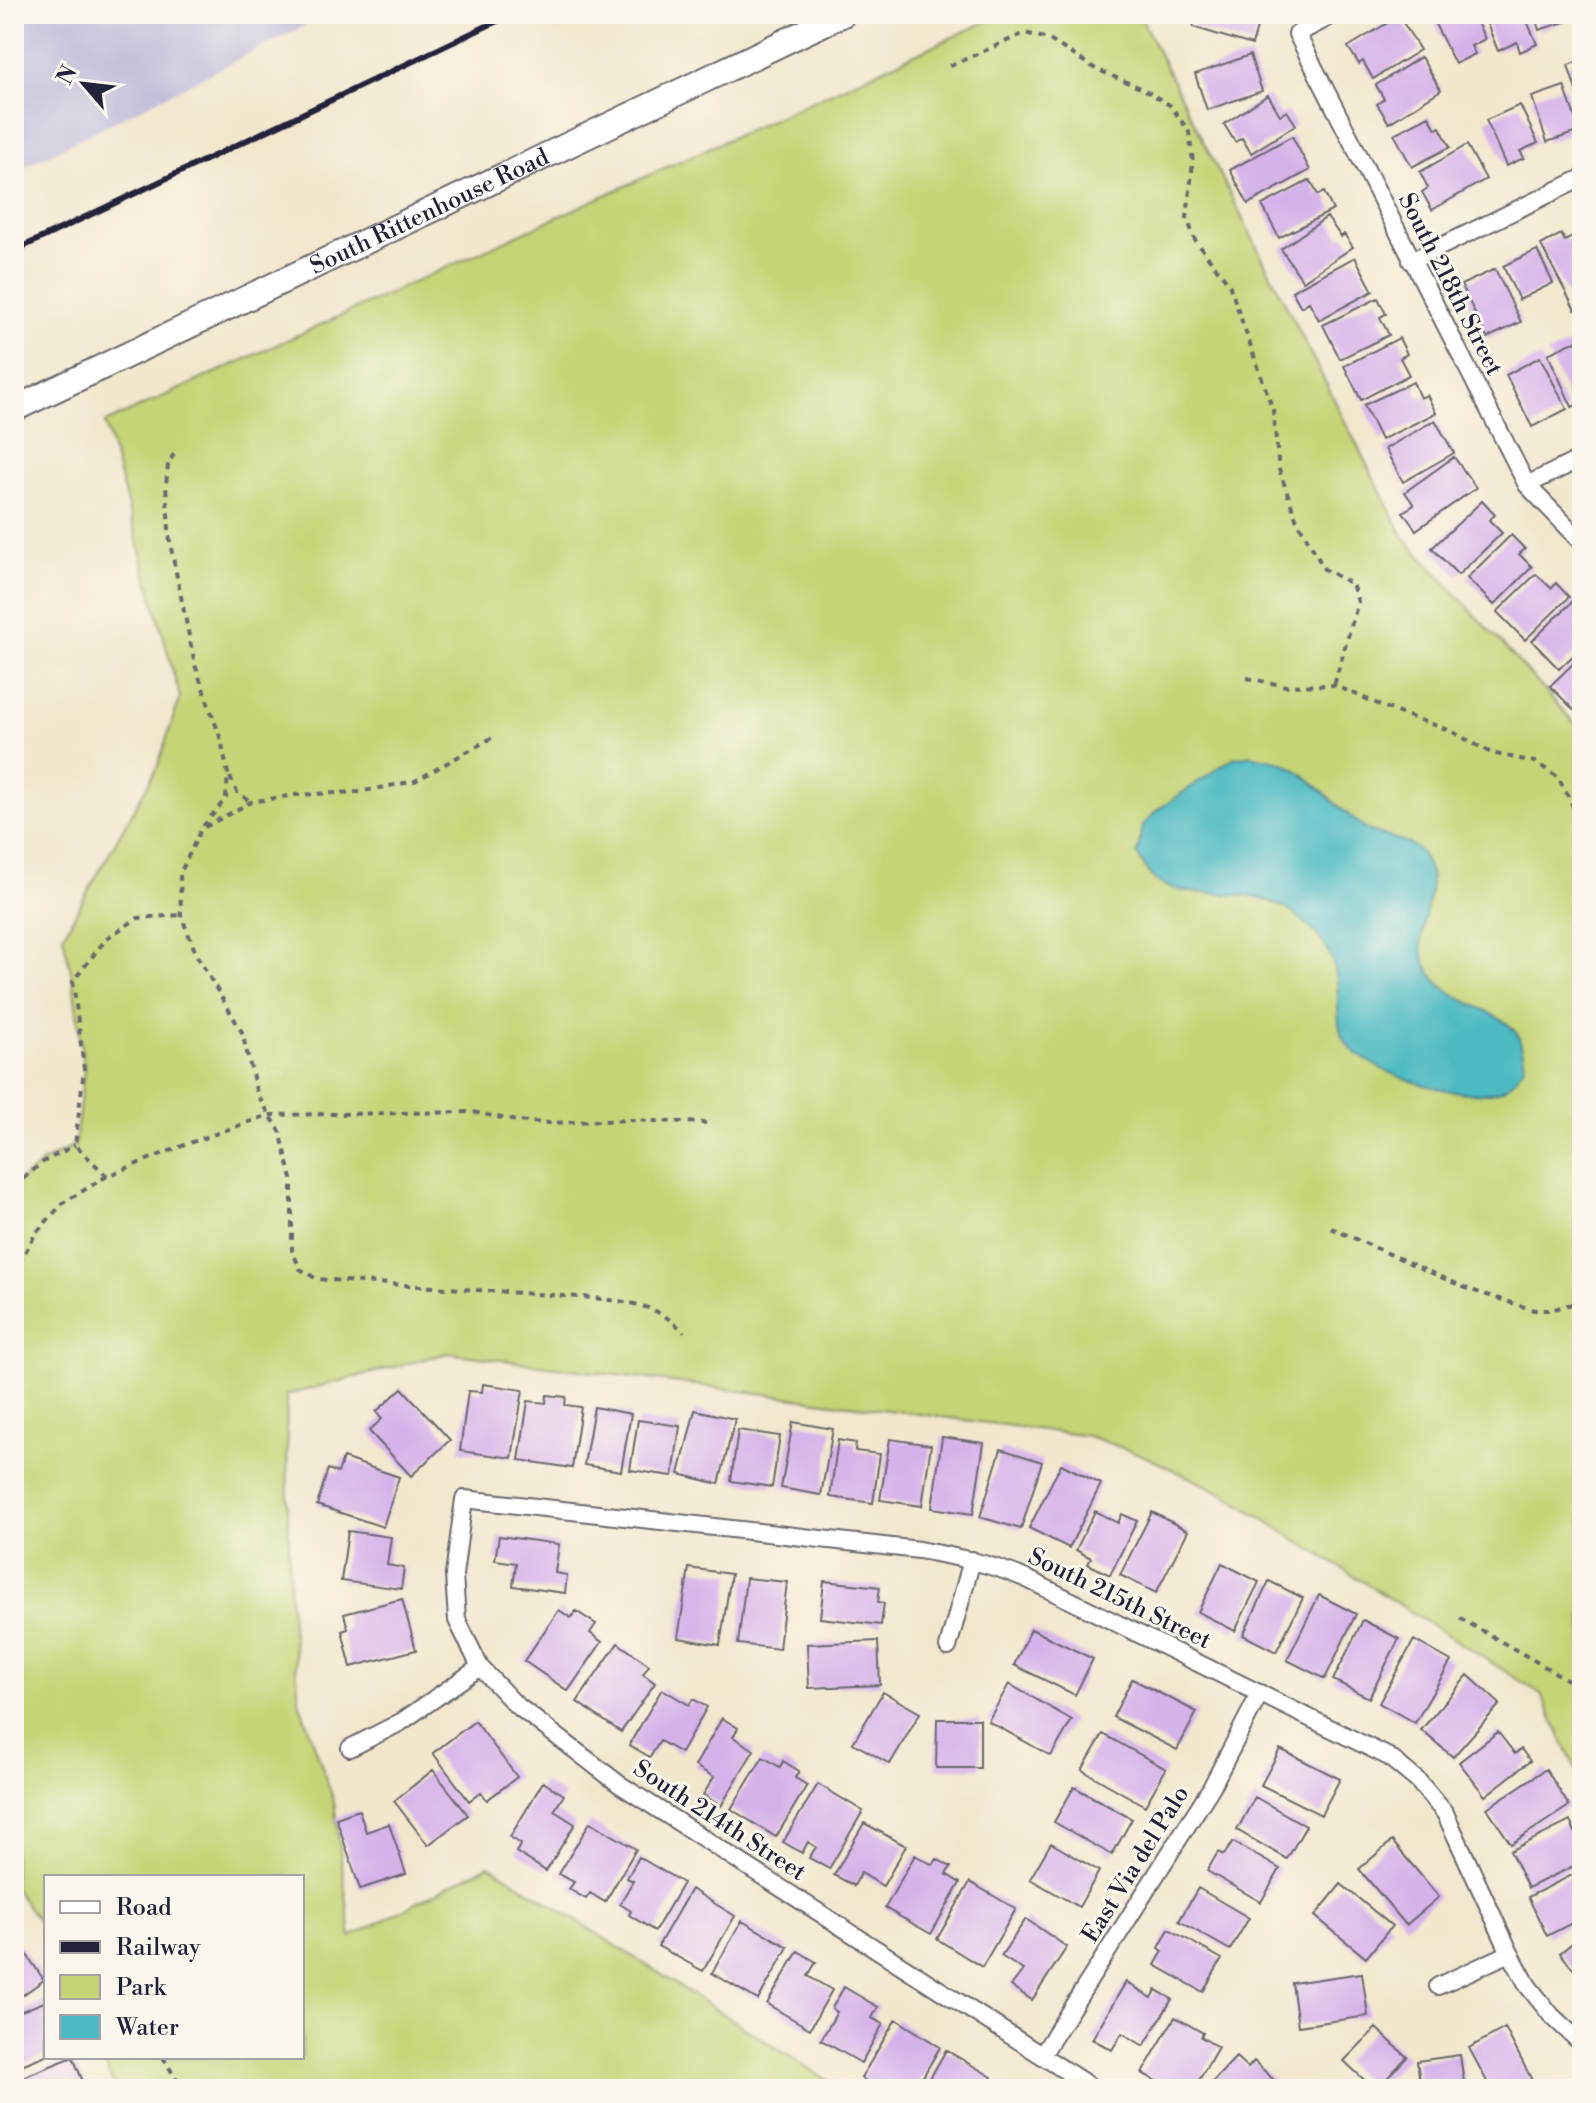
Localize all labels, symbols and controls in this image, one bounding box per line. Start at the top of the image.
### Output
north arrow [44,44,124,124]
text: N [52,61,84,89]
street label: South Rittenhouse Road [305,142,554,282]
street label: South 218th Street [1391,188,1509,381]
street label: South 215th Street [1023,1542,1216,1656]
street label: South 214th Street [627,1754,812,1888]
street label: East Via del Palo [1076,1781,1196,1949]
legend [44,1875,304,2059]
text: Road [116,1893,172,1923]
text: Railway [116,1933,201,1963]
text: Park [116,1973,167,2003]
text: Water [115,2013,179,2043]

